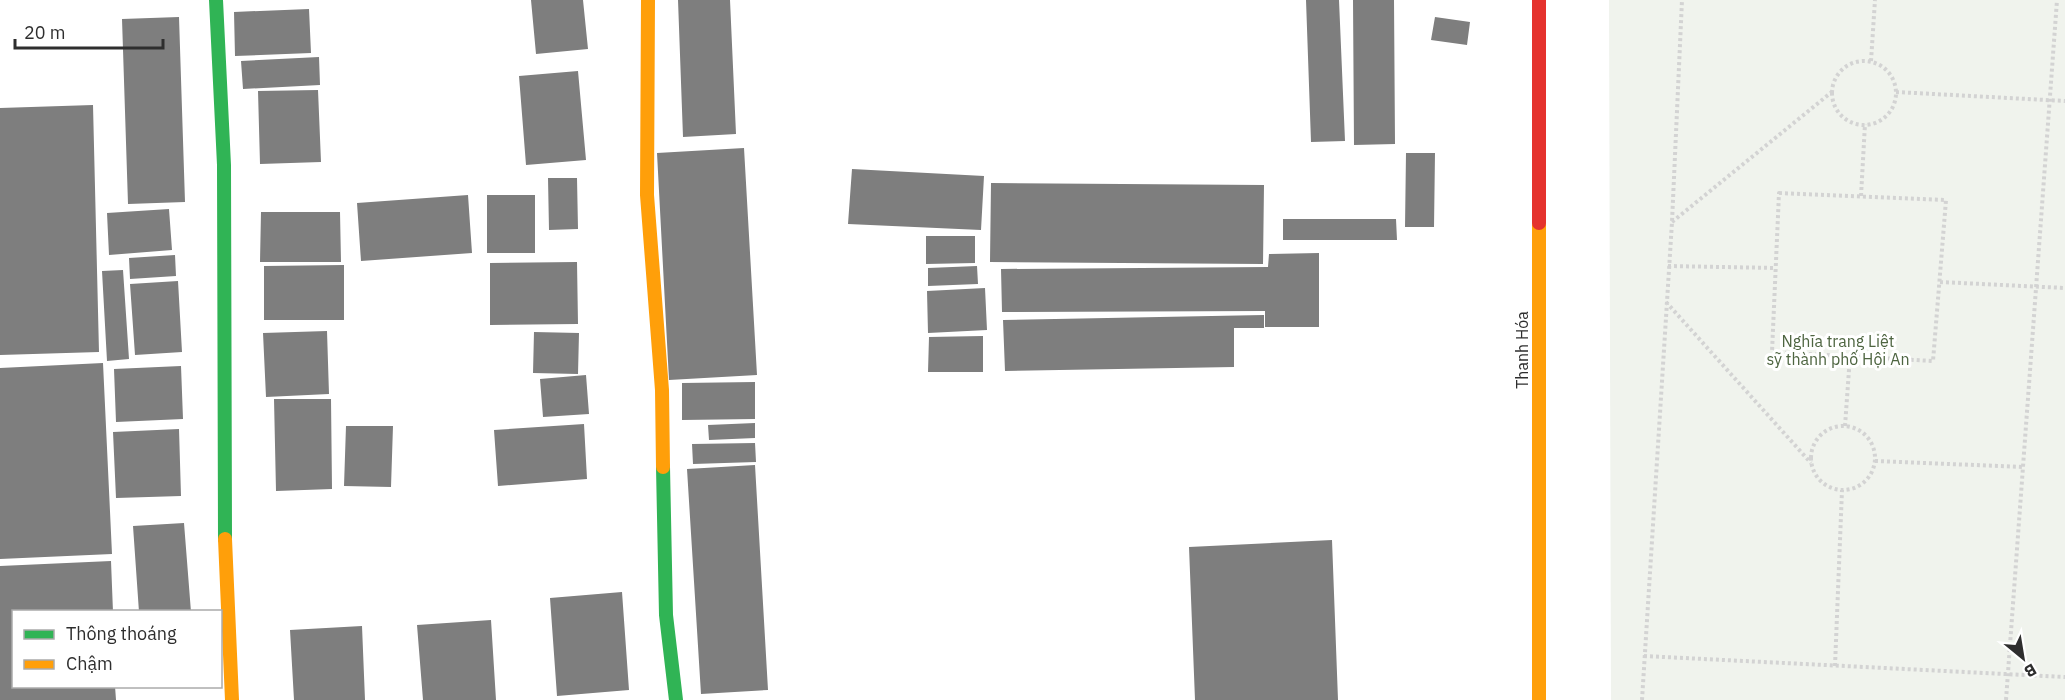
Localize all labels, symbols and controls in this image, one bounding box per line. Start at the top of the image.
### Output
scale bar [15,12,164,50]
text: 20 m [24,21,66,44]
street label: Thanh Hóa [1512,311,1532,389]
park label: Nghĩa trang Liệt sỹ thành phố Hội An [1767,331,1909,369]
legend [12,610,222,688]
text: Thông thoáng [66,622,177,645]
north arrow [1993,628,2053,688]
text: Chậm [66,652,113,675]
text: B [2021,660,2040,682]

